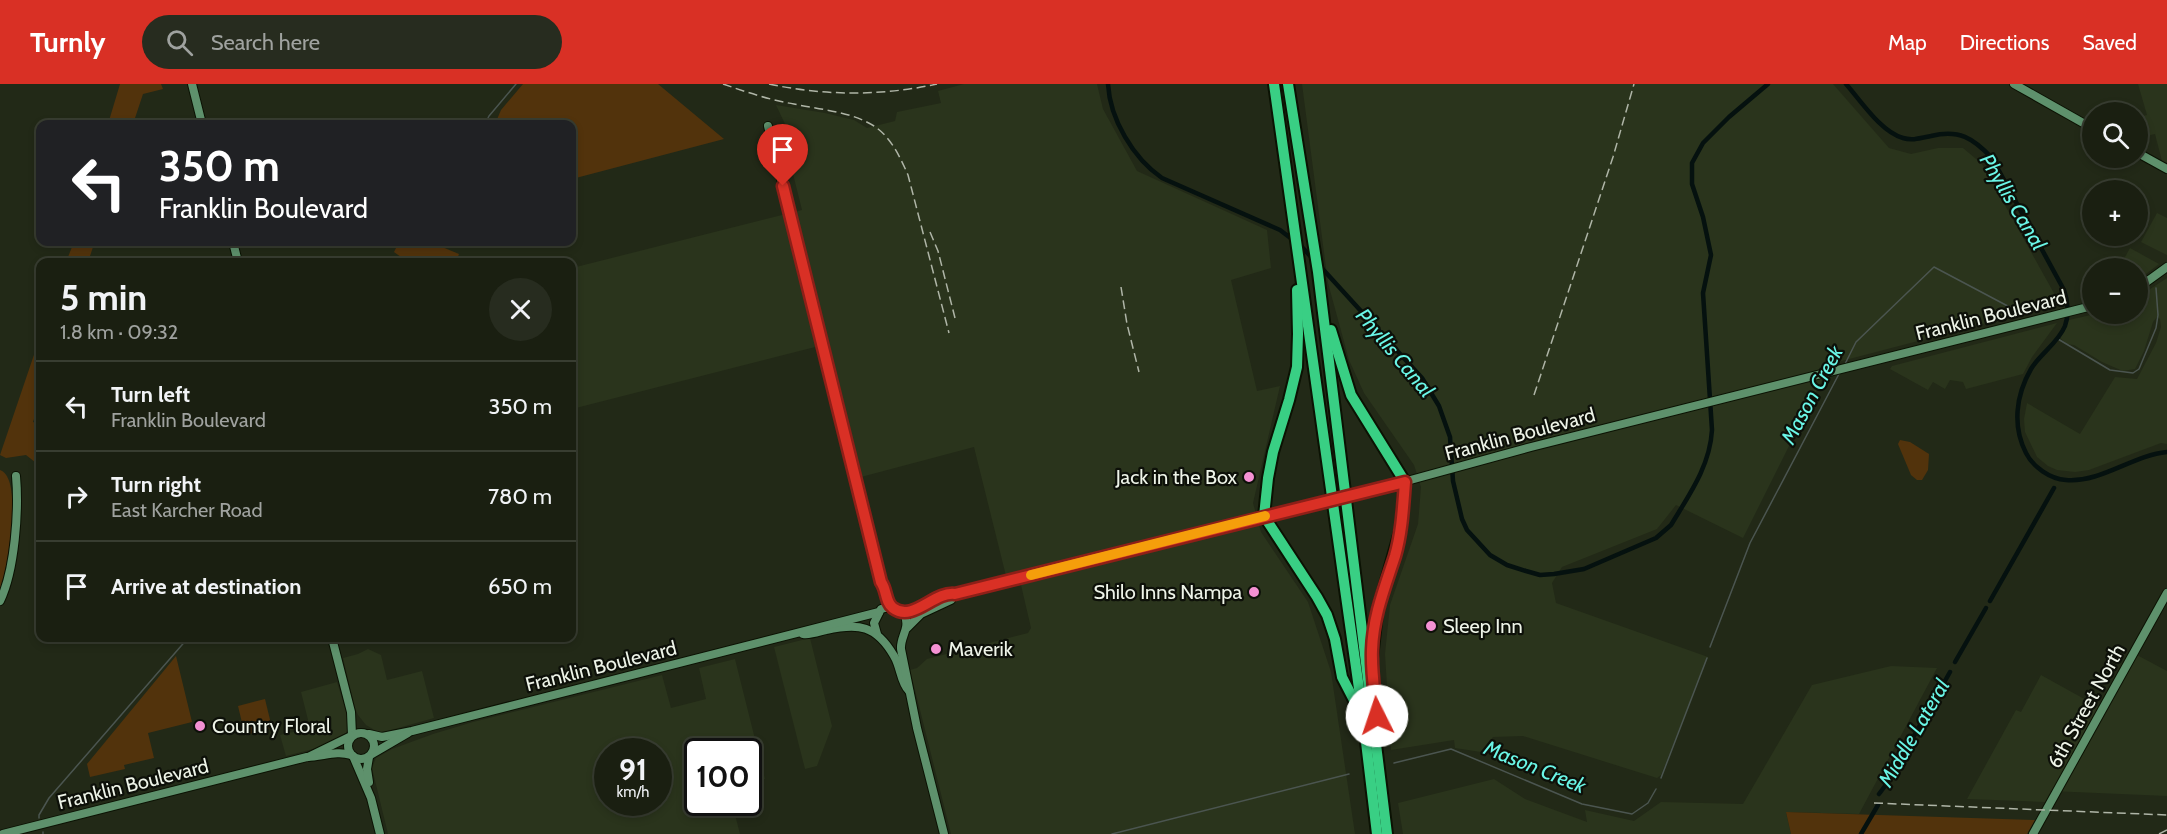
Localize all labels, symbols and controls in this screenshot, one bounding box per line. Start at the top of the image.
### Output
search box [142,15,562,69]
text: Turnly [30,25,106,59]
icon: search [163,26,196,59]
text: Search here [211,29,320,56]
text: Map [1888,30,1927,55]
text: Directions [1960,30,2049,55]
text: Saved [2082,30,2137,55]
map controls [2082,102,2148,324]
button: search [2082,102,2148,168]
pin [757,124,808,186]
icon: arrive [766,133,799,166]
text: 350 m [159,140,280,192]
icon: left [60,144,138,222]
water label: Phyllis Canal [1975,149,2052,255]
button: + [2082,180,2148,246]
text: Franklin Boulevard [159,192,368,225]
button: − [2082,258,2148,324]
text: 5 min [60,275,147,319]
button: close [489,278,552,341]
street label: Franklin Boulevard [1913,285,2069,345]
water label: Phyllis Canal [1351,303,1440,402]
text: 1.8 km · 09:32 [60,320,178,344]
water label: Mason Creek [1775,341,1848,449]
text: Turn left [111,381,190,408]
icon: left [60,390,93,423]
text: 350 m [489,393,552,420]
street label: Franklin Boulevard [1442,402,1598,466]
text: Franklin Boulevard [111,408,266,432]
place label: Jack in the Box [1115,465,1238,489]
marker: Jack in the Box [1242,470,1256,484]
text: Turn right [111,471,201,498]
icon: right [60,480,93,513]
text: 780 m [488,483,552,510]
text: East Karcher Road [111,498,263,522]
icon: arrive [60,570,93,603]
text: Arrive at destination [111,573,301,600]
text: 650 m [488,573,552,600]
place label: Shilo Inns Nampa [1093,580,1242,604]
marker: Shilo Inns Nampa [1247,585,1261,599]
place label: Sleep Inn [1443,614,1523,638]
marker: Sleep Inn [1424,619,1438,633]
street label: Franklin Boulevard [523,636,679,696]
place label: Maverik [948,637,1013,661]
street label: 6th Street North [2042,640,2130,772]
marker: Maverik [929,642,943,656]
water label: Middle Lateral [1872,674,1954,792]
position arrow [1345,684,1409,748]
place label: Country Floral [212,714,331,738]
marker: Country Floral [193,719,207,733]
water label: Mason Creek [1480,734,1591,799]
speed limit sign: 100 [684,738,762,816]
text: 91 [619,751,647,788]
street label: Franklin Boulevard [55,754,211,814]
text: km/h [617,783,649,801]

